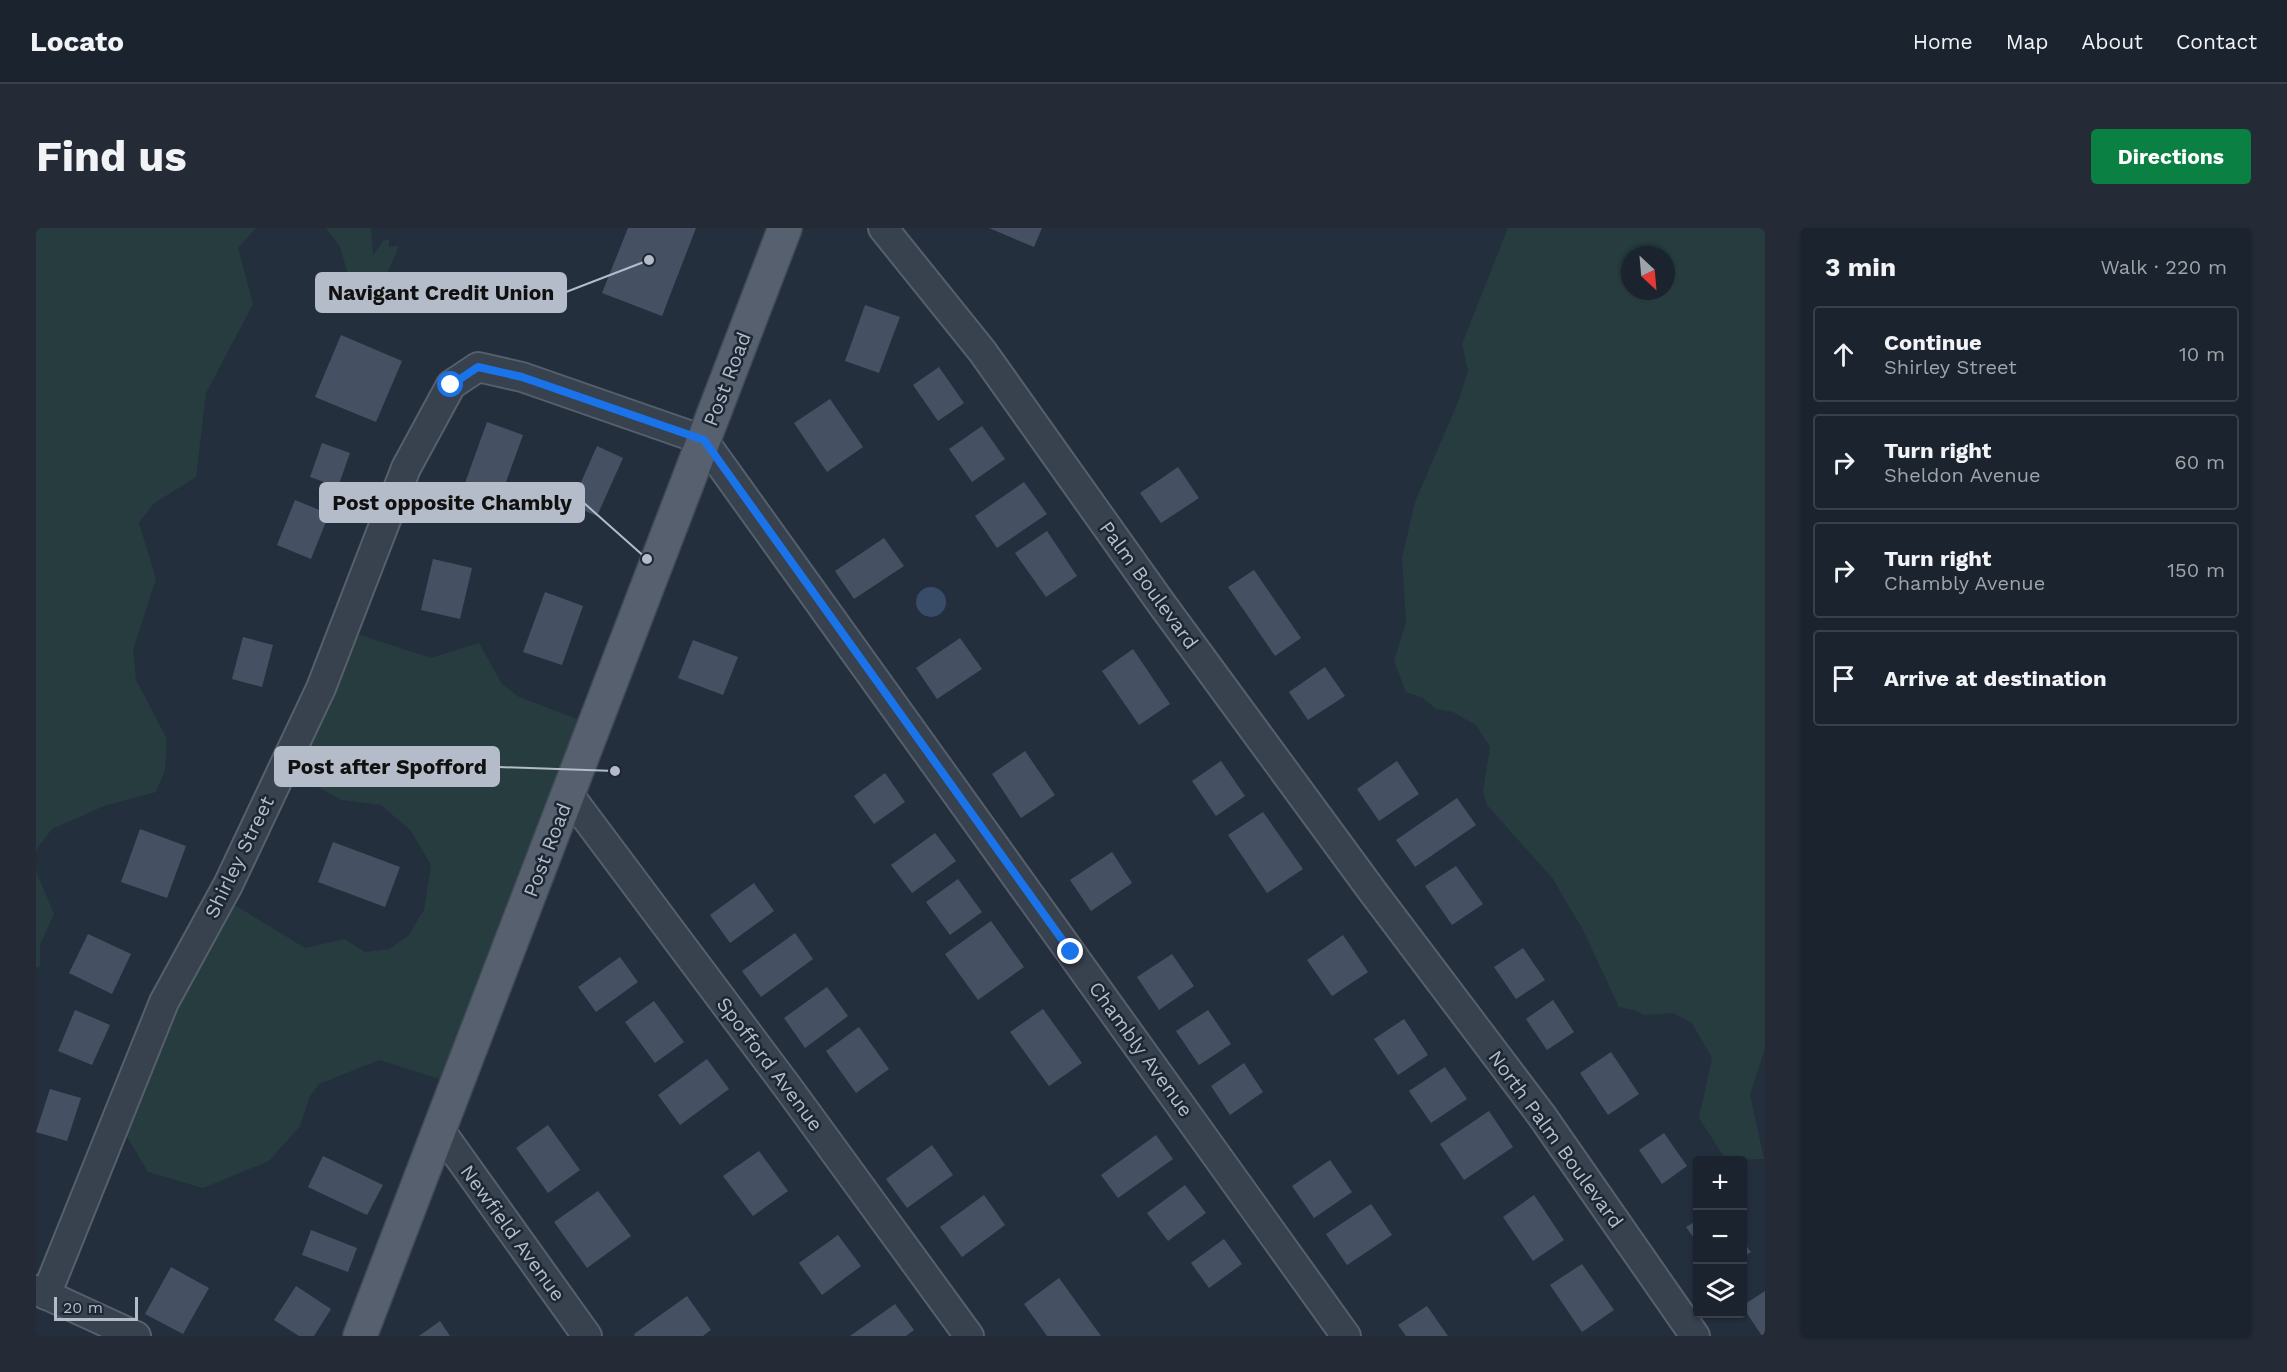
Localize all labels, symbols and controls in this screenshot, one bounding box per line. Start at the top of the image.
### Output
text: Locato [30,25,124,58]
text: Home [1913,29,1973,54]
text: Map [2006,29,2049,54]
text: About [2082,29,2143,54]
text: Contact [2176,29,2257,54]
button: Directions [2091,129,2251,184]
text: Find us [36,132,187,181]
north arrow [1621,246,1675,300]
text: 3 min [1825,252,1896,282]
text: Walk · 220 m [2100,255,2227,279]
callout: Navigant Credit Union [316,273,566,312]
text: Navigant Credit Union [328,280,554,305]
street label: Post Road [698,329,756,429]
text: Continue [1884,330,1982,355]
icon: ahead [1827,338,1860,371]
text: 10 m [2179,342,2225,366]
text: Shirley Street [1884,355,2017,379]
route start [437,371,463,397]
text: Turn right [1884,438,1991,463]
icon: right [1827,446,1860,479]
text: 60 m [2175,450,2225,474]
text: Sheldon Avenue [1884,463,2041,487]
callout: Post opposite Chambly [320,483,584,522]
text: Post opposite Chambly [332,490,572,515]
street label: Palm Boulevard [1095,516,1203,654]
text: Turn right [1884,546,1991,571]
icon: right [1827,554,1860,587]
text: 150 m [2167,558,2225,582]
text: Chambly Avenue [1884,571,2045,595]
icon: arrive [1827,662,1860,695]
text: Arrive at destination [1884,666,2107,691]
callout: Post after Spofford [275,747,499,786]
text: Post after Spofford [287,754,487,779]
street label: Shirley Street [199,792,279,922]
street label: Post Road [518,800,576,900]
route end [1057,938,1083,964]
street label: Chambly Avenue [1084,977,1198,1121]
street label: Spofford Avenue [712,992,828,1136]
street label: North Palm Boulevard [1483,1045,1629,1233]
map controls [1693,1156,1747,1318]
button: + [1693,1156,1747,1210]
street label: Newfield Avenue [455,1160,571,1306]
button: − [1693,1210,1747,1264]
button: layers [1693,1264,1747,1318]
scale bar [54,1294,138,1322]
text: 20 m [63,1298,103,1317]

